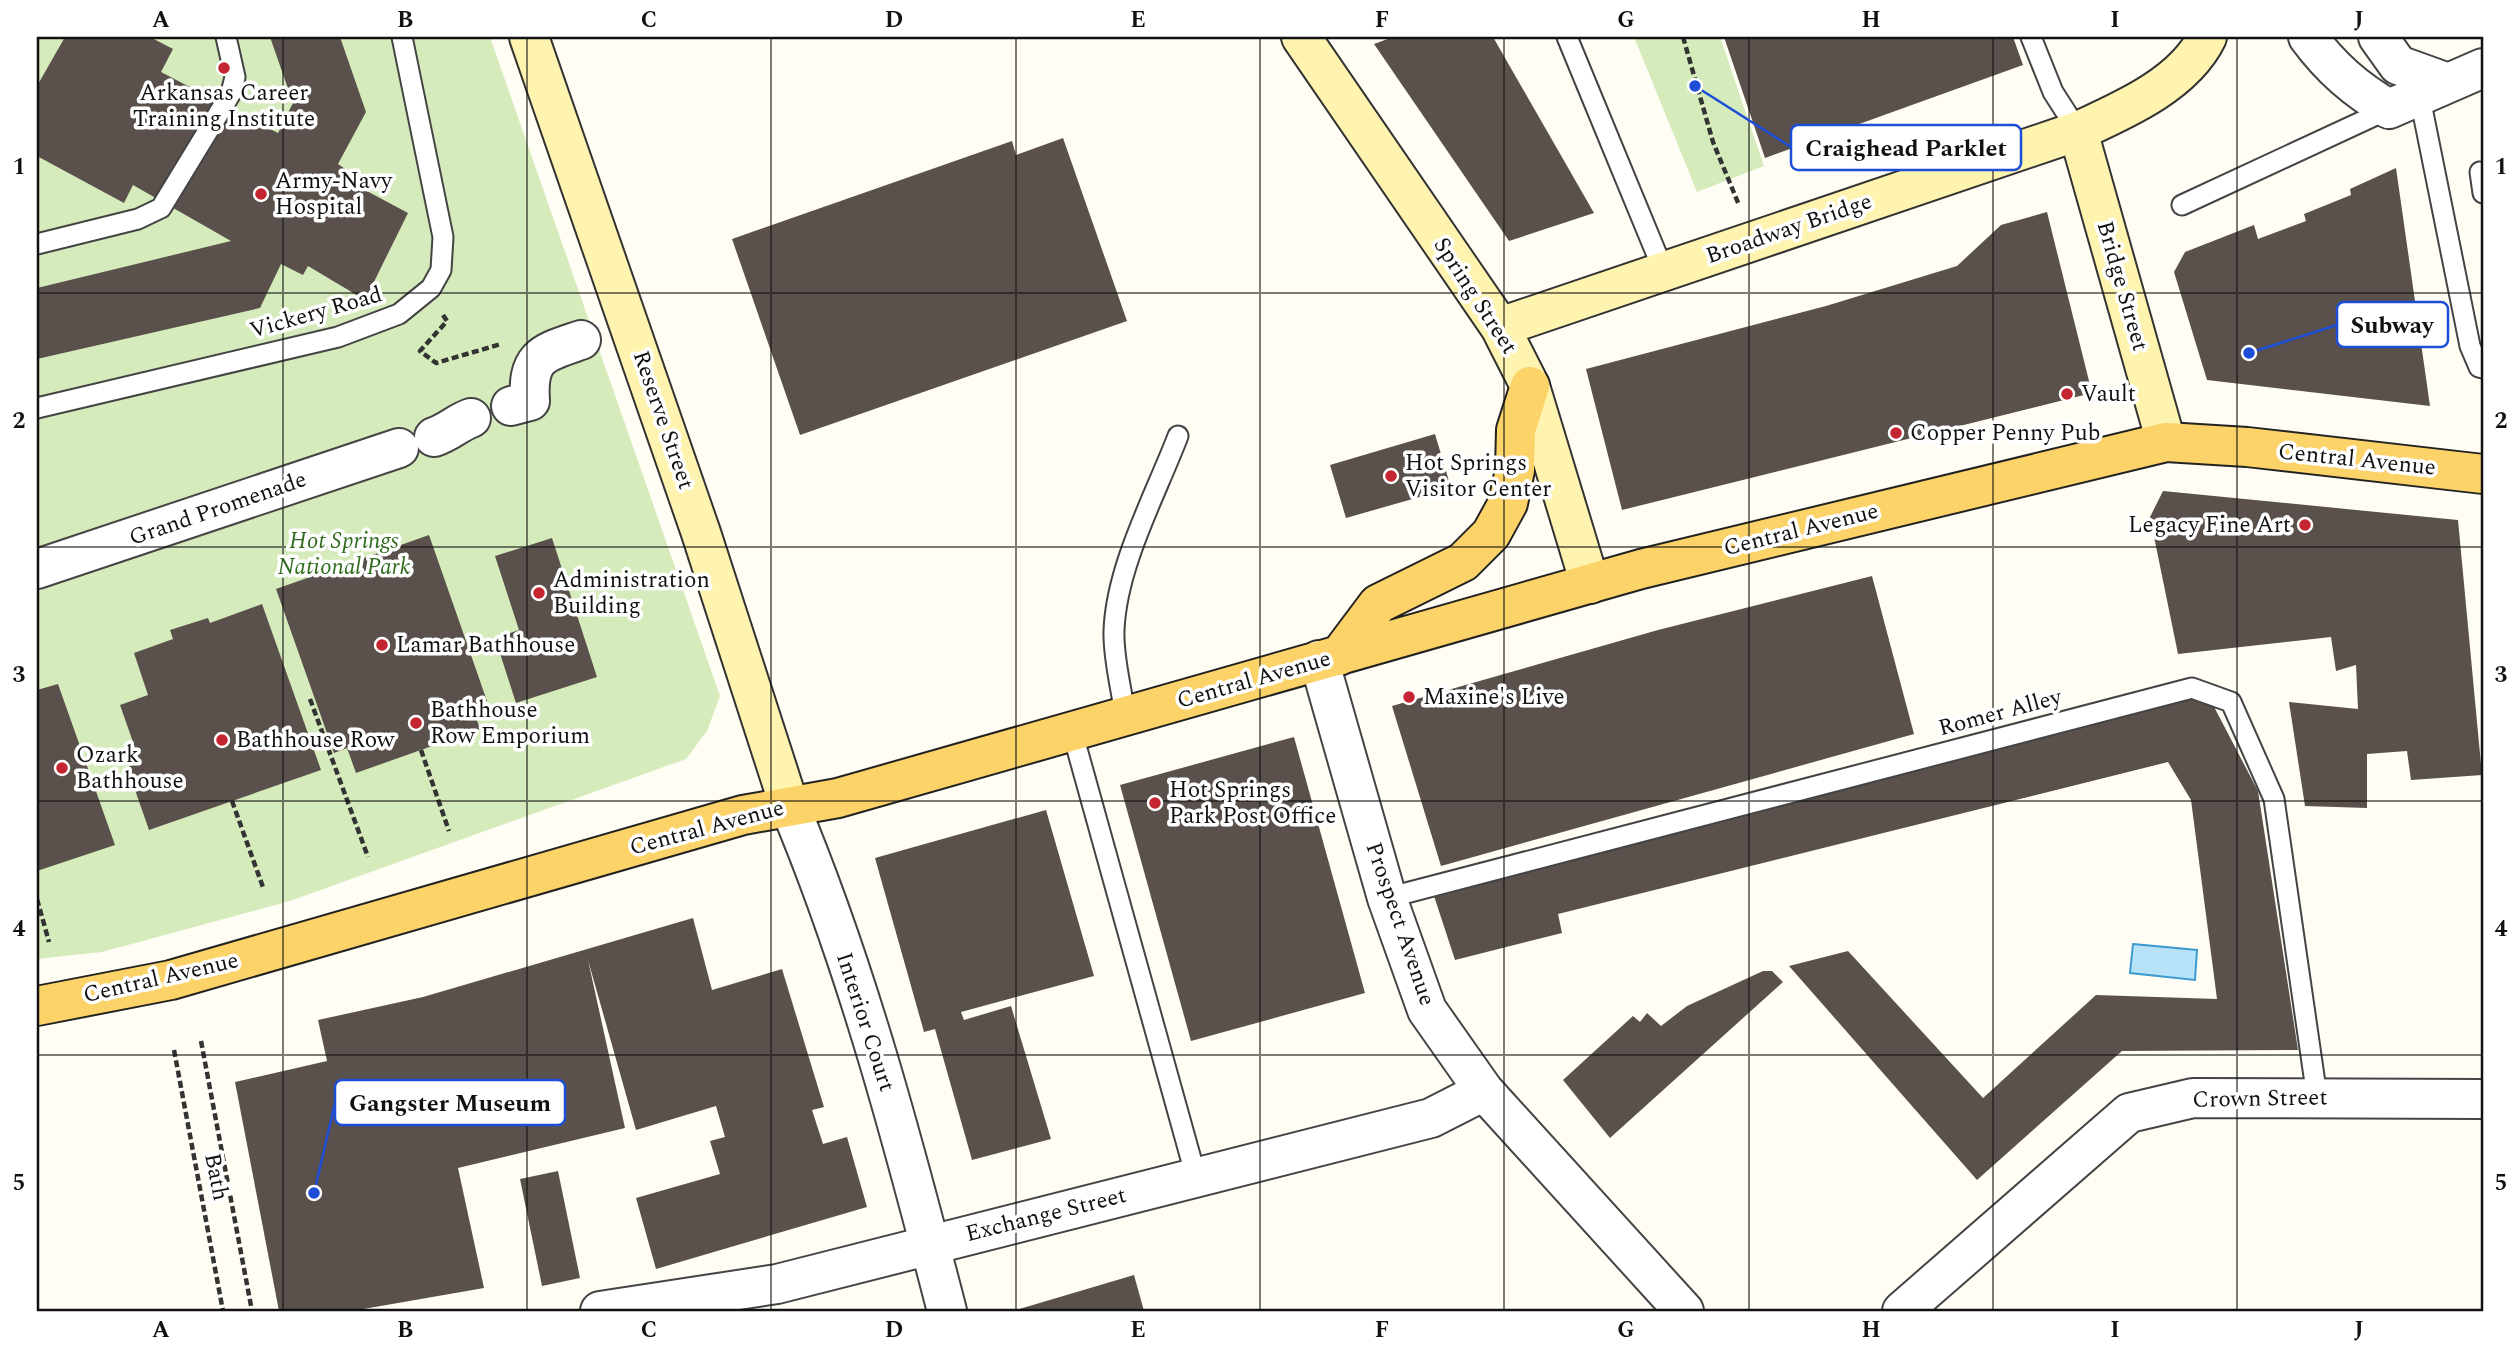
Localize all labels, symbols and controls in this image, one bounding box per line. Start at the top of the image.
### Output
text: A [152,3,170,38]
text: B [397,3,413,38]
text: C [641,3,657,38]
text: D [885,3,903,38]
text: E [1130,3,1146,38]
text: F [1375,3,1389,38]
text: G [1617,3,1635,38]
text: H [1861,3,1881,38]
text: I [2110,3,2120,38]
text: J [2354,3,2364,38]
marker: Arkansas Career Training Institute [216,60,232,76]
place label: Arkansas Career Training Institute [133,76,315,137]
callout: Craighead Parklet [1791,125,2021,170]
text: Craighead Parklet [1805,131,2007,167]
text: 1 [13,150,25,185]
text: 1 [2495,150,2507,185]
place label: Army-Navy Hospital [275,164,393,225]
street label: Broadway Bridge [1701,184,1877,274]
marker: Army-Navy Hospital [253,186,269,202]
street label: Bridge Street [2087,217,2157,355]
street label: Spring Street [1424,230,1526,362]
street label: Vickery Road [246,277,387,349]
callout: Subway [2337,302,2448,347]
text: Subway [2350,308,2435,344]
street label: Reserve Street [623,346,703,494]
place label: Vault [2081,377,2136,412]
marker: Vault [2059,386,2075,402]
text: 2 [13,404,26,439]
text: 2 [2495,404,2508,439]
place label: Copper Penny Pub [1910,416,2100,451]
marker: Copper Penny Pub [1888,425,1904,441]
street label: Central Avenue [2276,434,2438,486]
place label: Hot Springs Visitor Center [1405,446,1551,507]
street label: Grand Promenade [125,462,311,556]
marker: Hot Springs Visitor Center [1383,468,1399,484]
street label: Central Avenue [1720,494,1882,566]
place label: Legacy Fine Art [2128,508,2291,543]
marker: Legacy Fine Art [2297,517,2313,533]
park label: Hot Springs National Park [278,524,411,585]
place label: Administration Building [553,563,710,624]
marker: Administration Building [531,585,547,601]
place label: Lamar Bathhouse [396,628,575,663]
marker: Lamar Bathhouse [374,637,390,653]
street label: Central Avenue [1173,641,1335,719]
text: 3 [13,658,26,693]
text: 3 [2495,658,2508,693]
place label: Maxine's Live [1423,680,1565,715]
street label: Romer Alley [1935,680,2066,746]
marker: Maxine's Live [1401,689,1417,705]
place label: Bathhouse Row Emporium [430,693,590,754]
marker: Bathhouse Row Emporium [408,715,424,731]
place label: Bathhouse Row [236,723,395,758]
marker: Bathhouse Row [214,732,230,748]
place label: Ozark Bathhouse [76,738,184,799]
marker: Ozark Bathhouse [54,760,70,776]
place label: Hot Springs Park Post Office [1169,773,1336,834]
street label: Central Avenue [626,791,788,865]
marker: Hot Springs Park Post Office [1147,795,1163,811]
street label: Prospect Avenue [1356,837,1444,1011]
text: 4 [13,912,26,947]
text: 4 [2495,912,2508,947]
street label: Central Avenue [80,943,242,1013]
street label: Interior Court [826,948,904,1096]
callout: Gangster Museum [335,1080,565,1125]
street label: Crown Street [2192,1080,2328,1118]
text: Gangster Museum [349,1086,551,1122]
street label: Bath [194,1150,238,1204]
text: 5 [13,1166,25,1201]
text: 5 [2495,1166,2507,1201]
street label: Exchange Street [962,1178,1130,1252]
text: A [152,1313,170,1348]
text: B [397,1313,413,1348]
text: C [641,1313,657,1348]
text: D [885,1313,903,1348]
text: E [1130,1313,1146,1348]
text: F [1375,1313,1389,1348]
text: G [1617,1313,1635,1348]
text: H [1861,1313,1881,1348]
text: I [2110,1313,2120,1348]
text: J [2354,1313,2364,1348]

